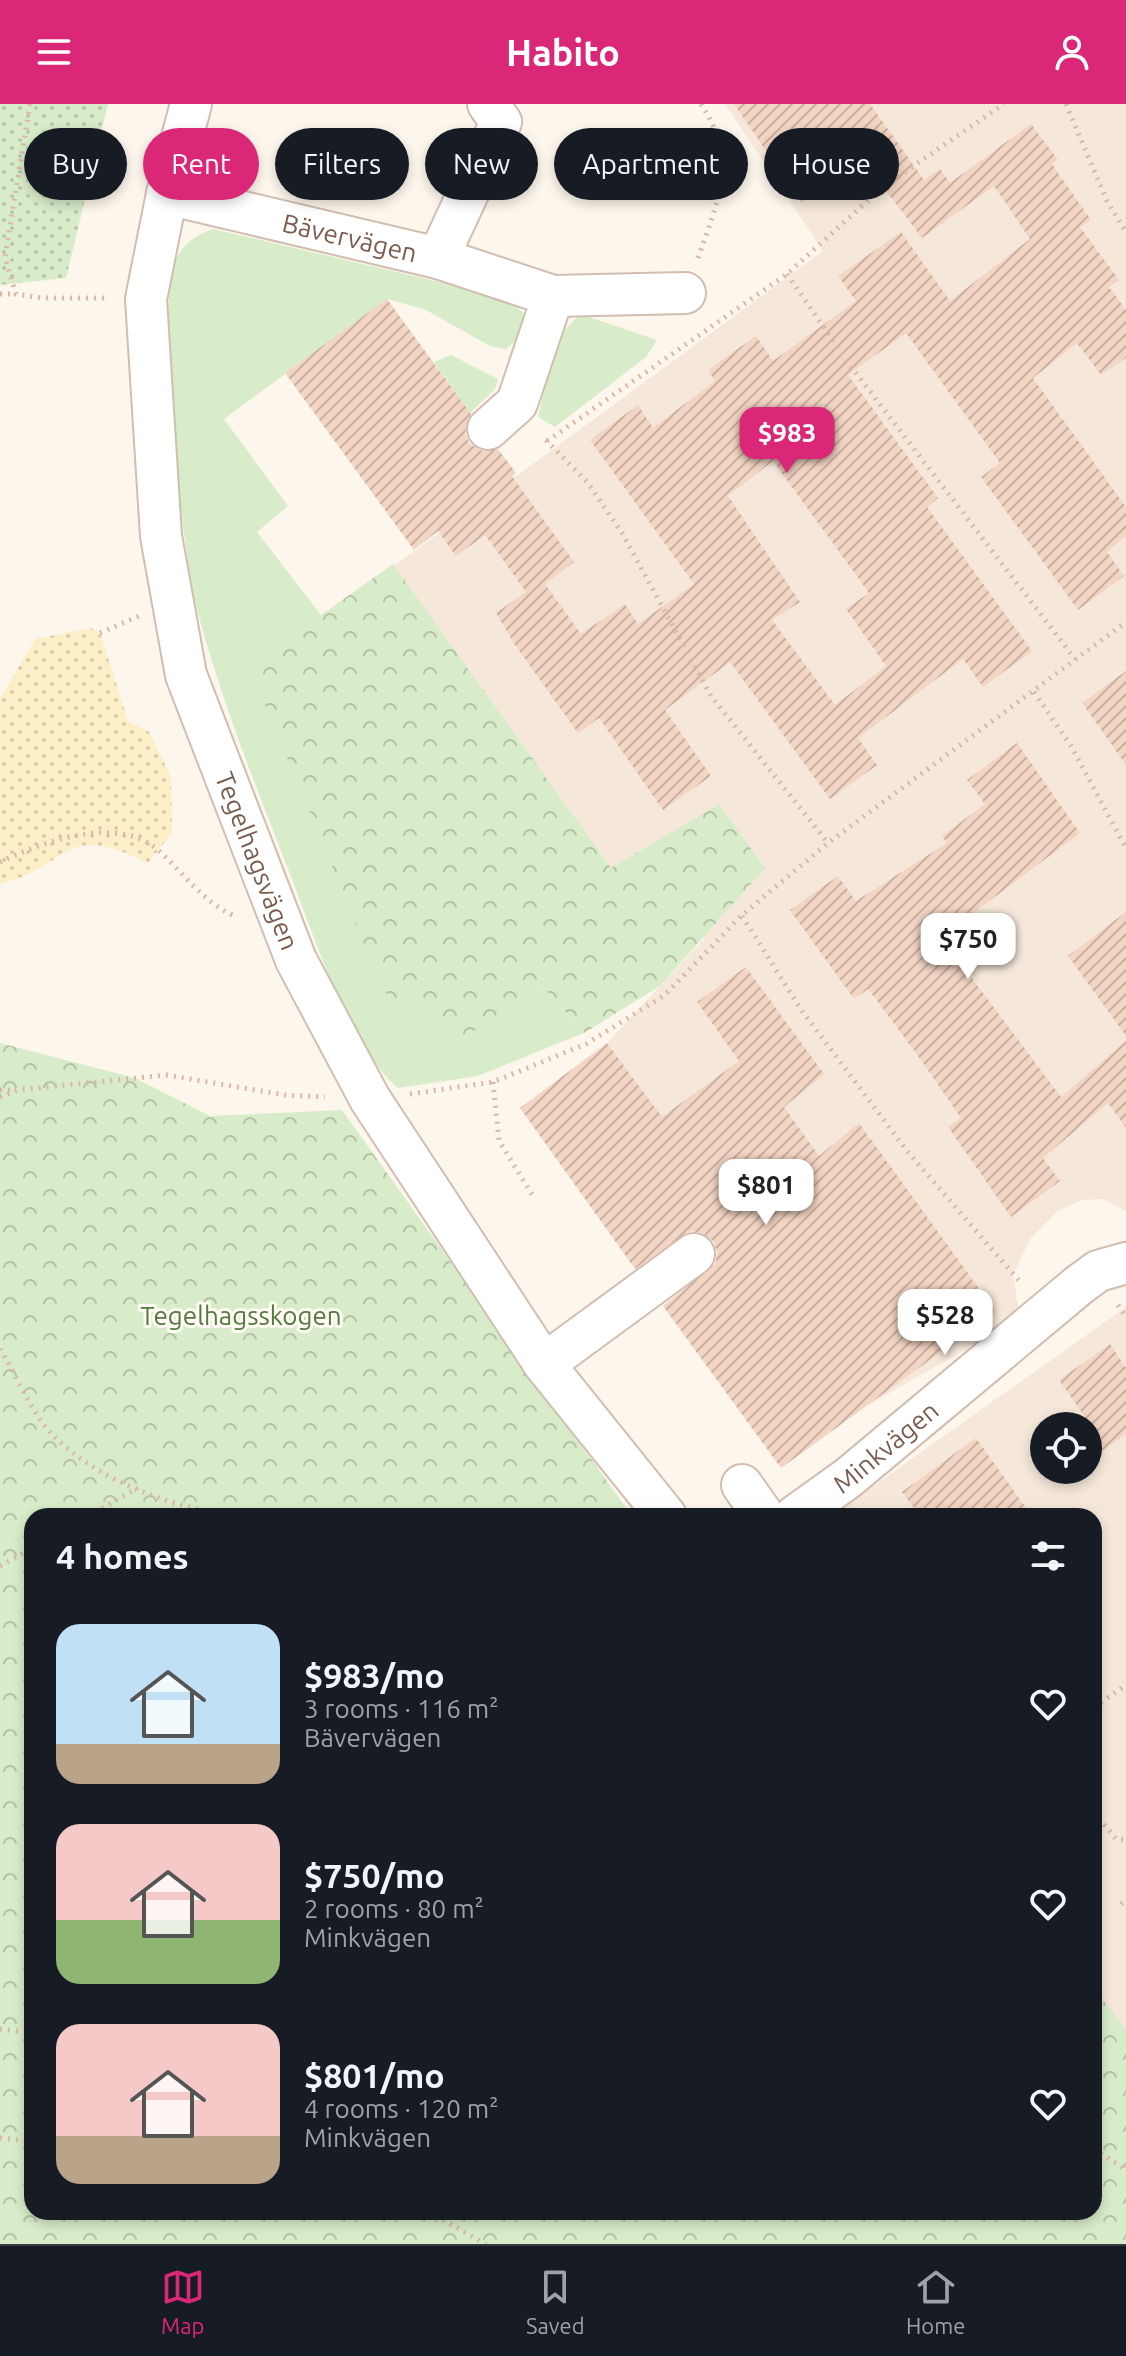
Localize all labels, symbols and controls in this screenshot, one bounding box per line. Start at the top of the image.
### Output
icon: menu [32,30,76,74]
icon: person [1050,30,1094,74]
text: Habito [506,32,620,73]
chip: Buy [24,128,127,200]
chip: Rent [143,128,259,200]
chip: Filters [275,128,409,200]
chip: New [425,128,538,200]
chip: Apartment [554,128,748,200]
chip: House [764,128,899,200]
street label: Bävervägen [280,207,420,267]
pin: $983 [740,407,834,475]
text: $983 [758,418,816,447]
street label: Tegelhagsvägen [210,768,305,954]
pin: $750 [921,913,1015,981]
text: $750 [939,924,997,953]
pin: $801 [719,1159,813,1227]
text: $801 [737,1170,795,1199]
pin: $528 [898,1289,992,1357]
text: $528 [916,1300,974,1329]
park label: Tegelhagsskogen [140,1301,342,1330]
street label: Minkvägen [828,1395,944,1498]
map controls [1030,1412,1102,1484]
button: locate [1030,1412,1102,1484]
icon: filters [1026,1534,1070,1578]
text: 4 homes [56,1537,189,1575]
icon: home [120,1656,216,1752]
text: $983/mo [304,1656,445,1694]
icon: heart [1026,1682,1070,1726]
text: 3 rooms · 116 m² [304,1694,499,1723]
text: Bävervägen [304,1723,441,1752]
icon: home [120,1856,216,1952]
text: $750/mo [304,1856,445,1894]
icon: heart [1026,1882,1070,1926]
text: 2 rooms · 80 m² [304,1894,484,1923]
text: Minkvägen [304,1923,431,1952]
icon: home [120,2056,216,2152]
text: $801/mo [304,2056,445,2094]
icon: heart [1026,2082,1070,2126]
text: 4 rooms · 120 m² [304,2094,499,2123]
text: Minkvägen [304,2123,431,2152]
tab: Map [161,2265,205,2338]
tab: Saved [526,2265,585,2338]
tab: Home [906,2265,965,2338]

